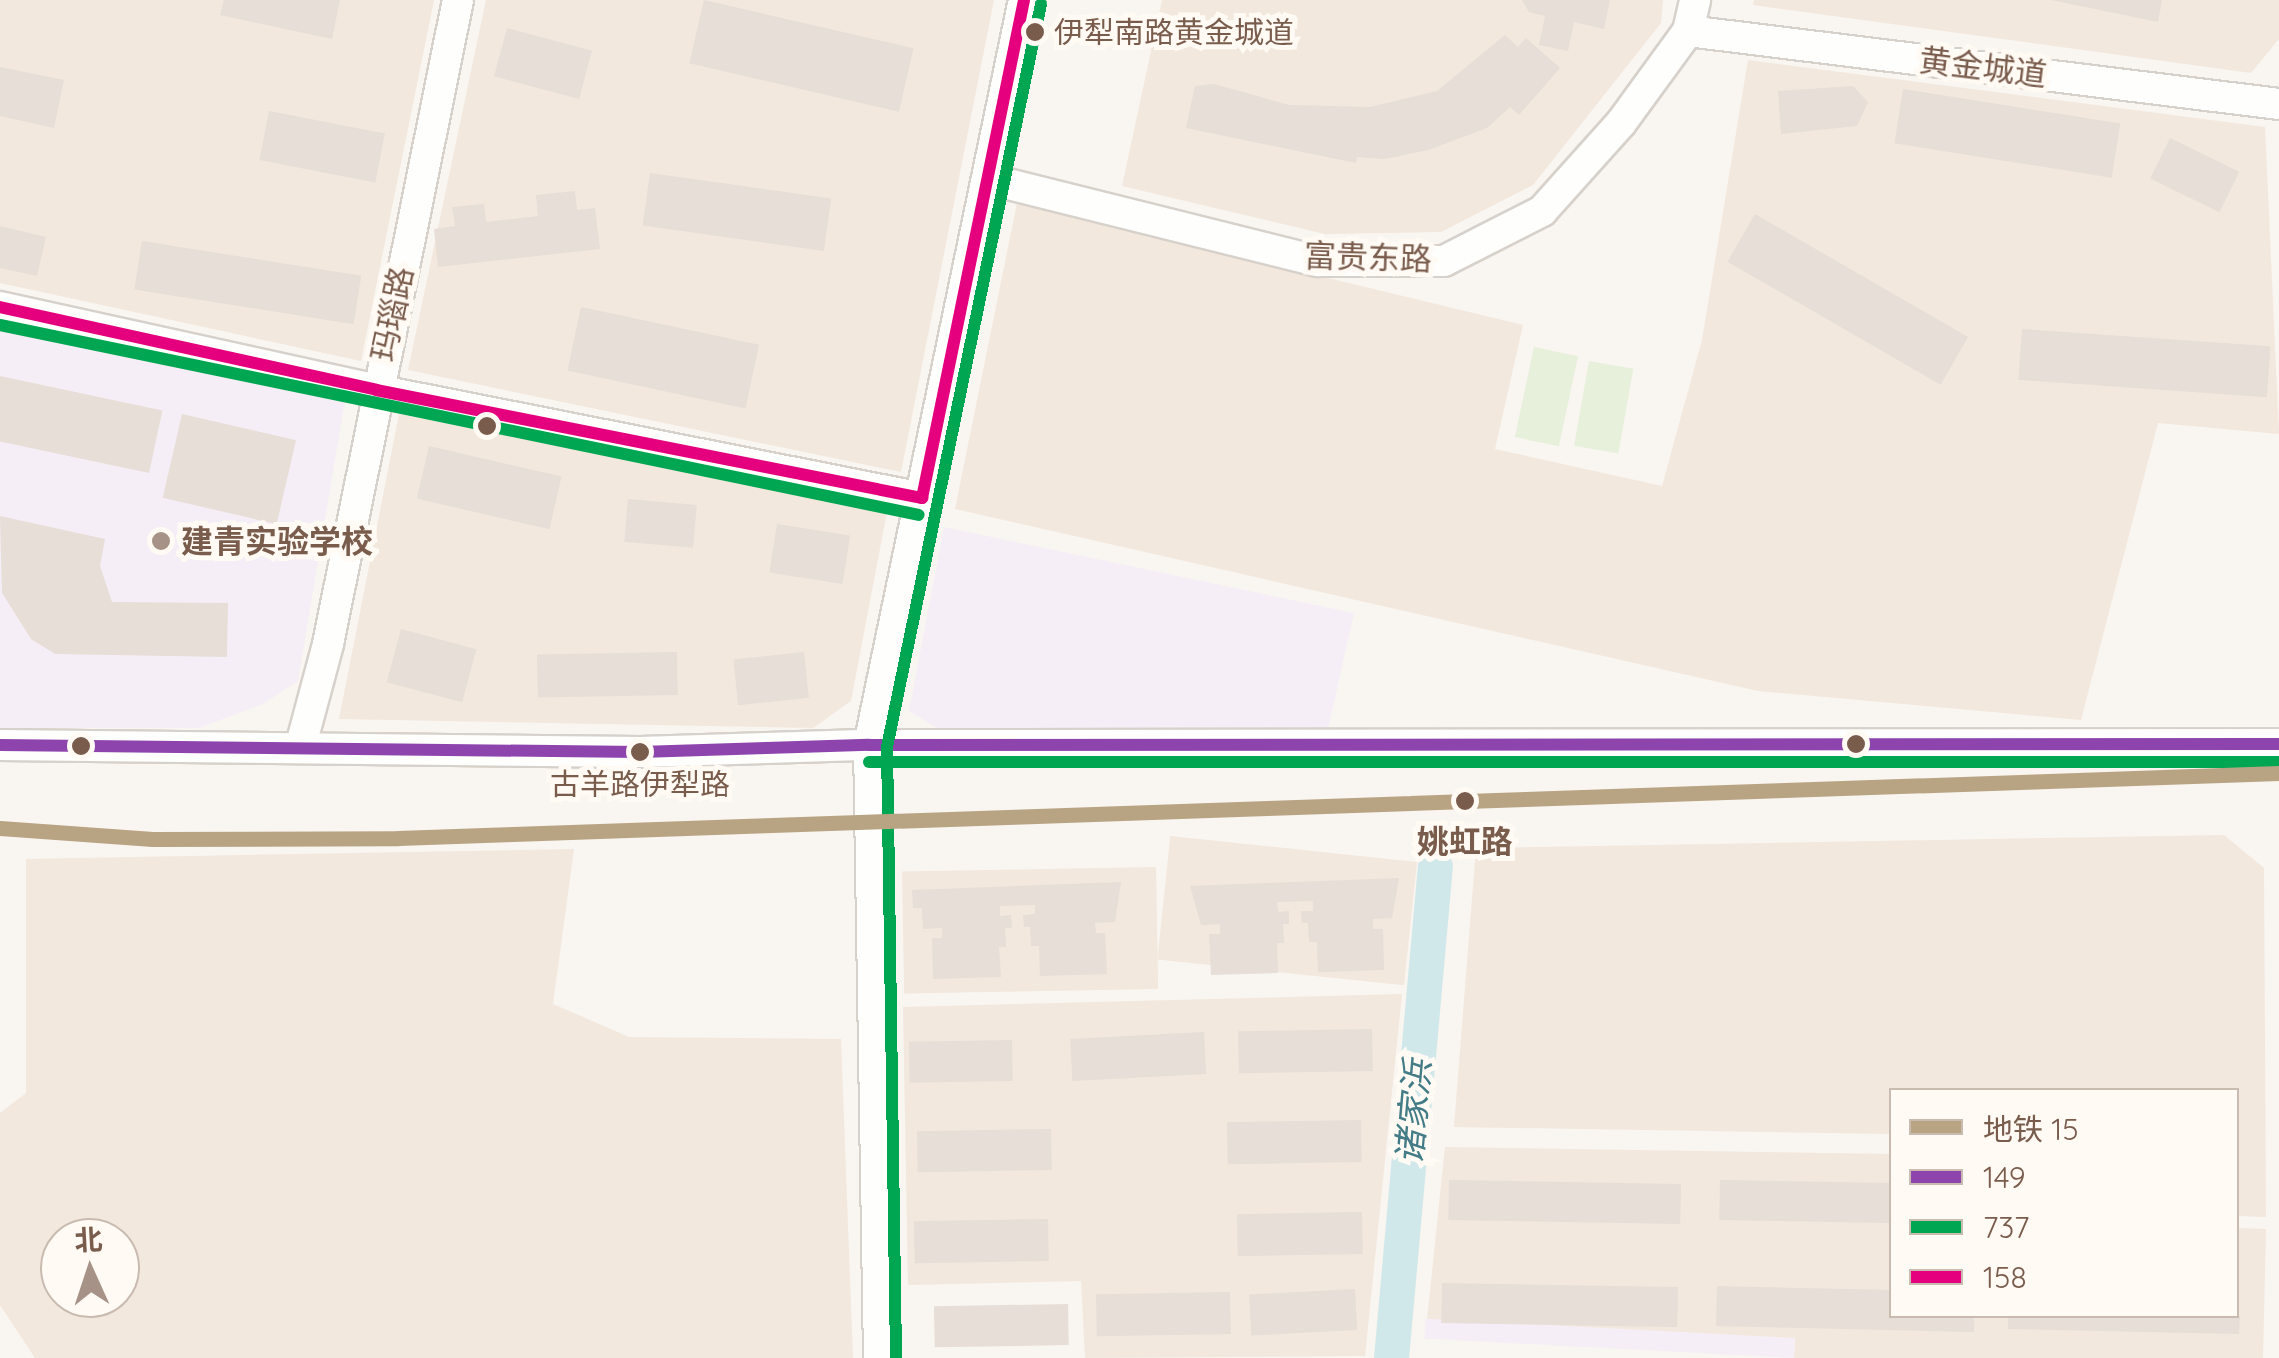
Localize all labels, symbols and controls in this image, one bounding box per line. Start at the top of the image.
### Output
place label: 伊犁南路黄金城道 [1054,14,1294,50]
marker: 伊犁南路黄金城道 [1025,22,1045,42]
street label: 黄金城道 [1917,40,2049,94]
street label: 富贵东路 [1303,236,1433,278]
street label: 玛瑙路 [363,263,421,365]
unlabelled marker [477,416,497,436]
place label: 建青实验学校 [181,522,373,560]
marker: 建青实验学校 [150,530,172,552]
unlabelled marker [1846,734,1866,754]
unlabelled marker [71,736,91,756]
marker: 古羊路伊犁路 [630,742,650,762]
place label: 古羊路伊犁路 [550,766,730,802]
marker: 姚虹路 [1449,785,1481,817]
place label: 姚虹路 [1417,822,1513,860]
water label: 诸家浜 [1388,1058,1438,1166]
legend [1889,1088,2239,1318]
text: 地铁 15 [1983,1110,2079,1148]
text: 149 [1983,1158,2026,1196]
text: 737 [1983,1208,2030,1246]
north arrow [40,1218,140,1318]
text: 北 [74,1221,103,1258]
text: 158 [1983,1258,2027,1296]

